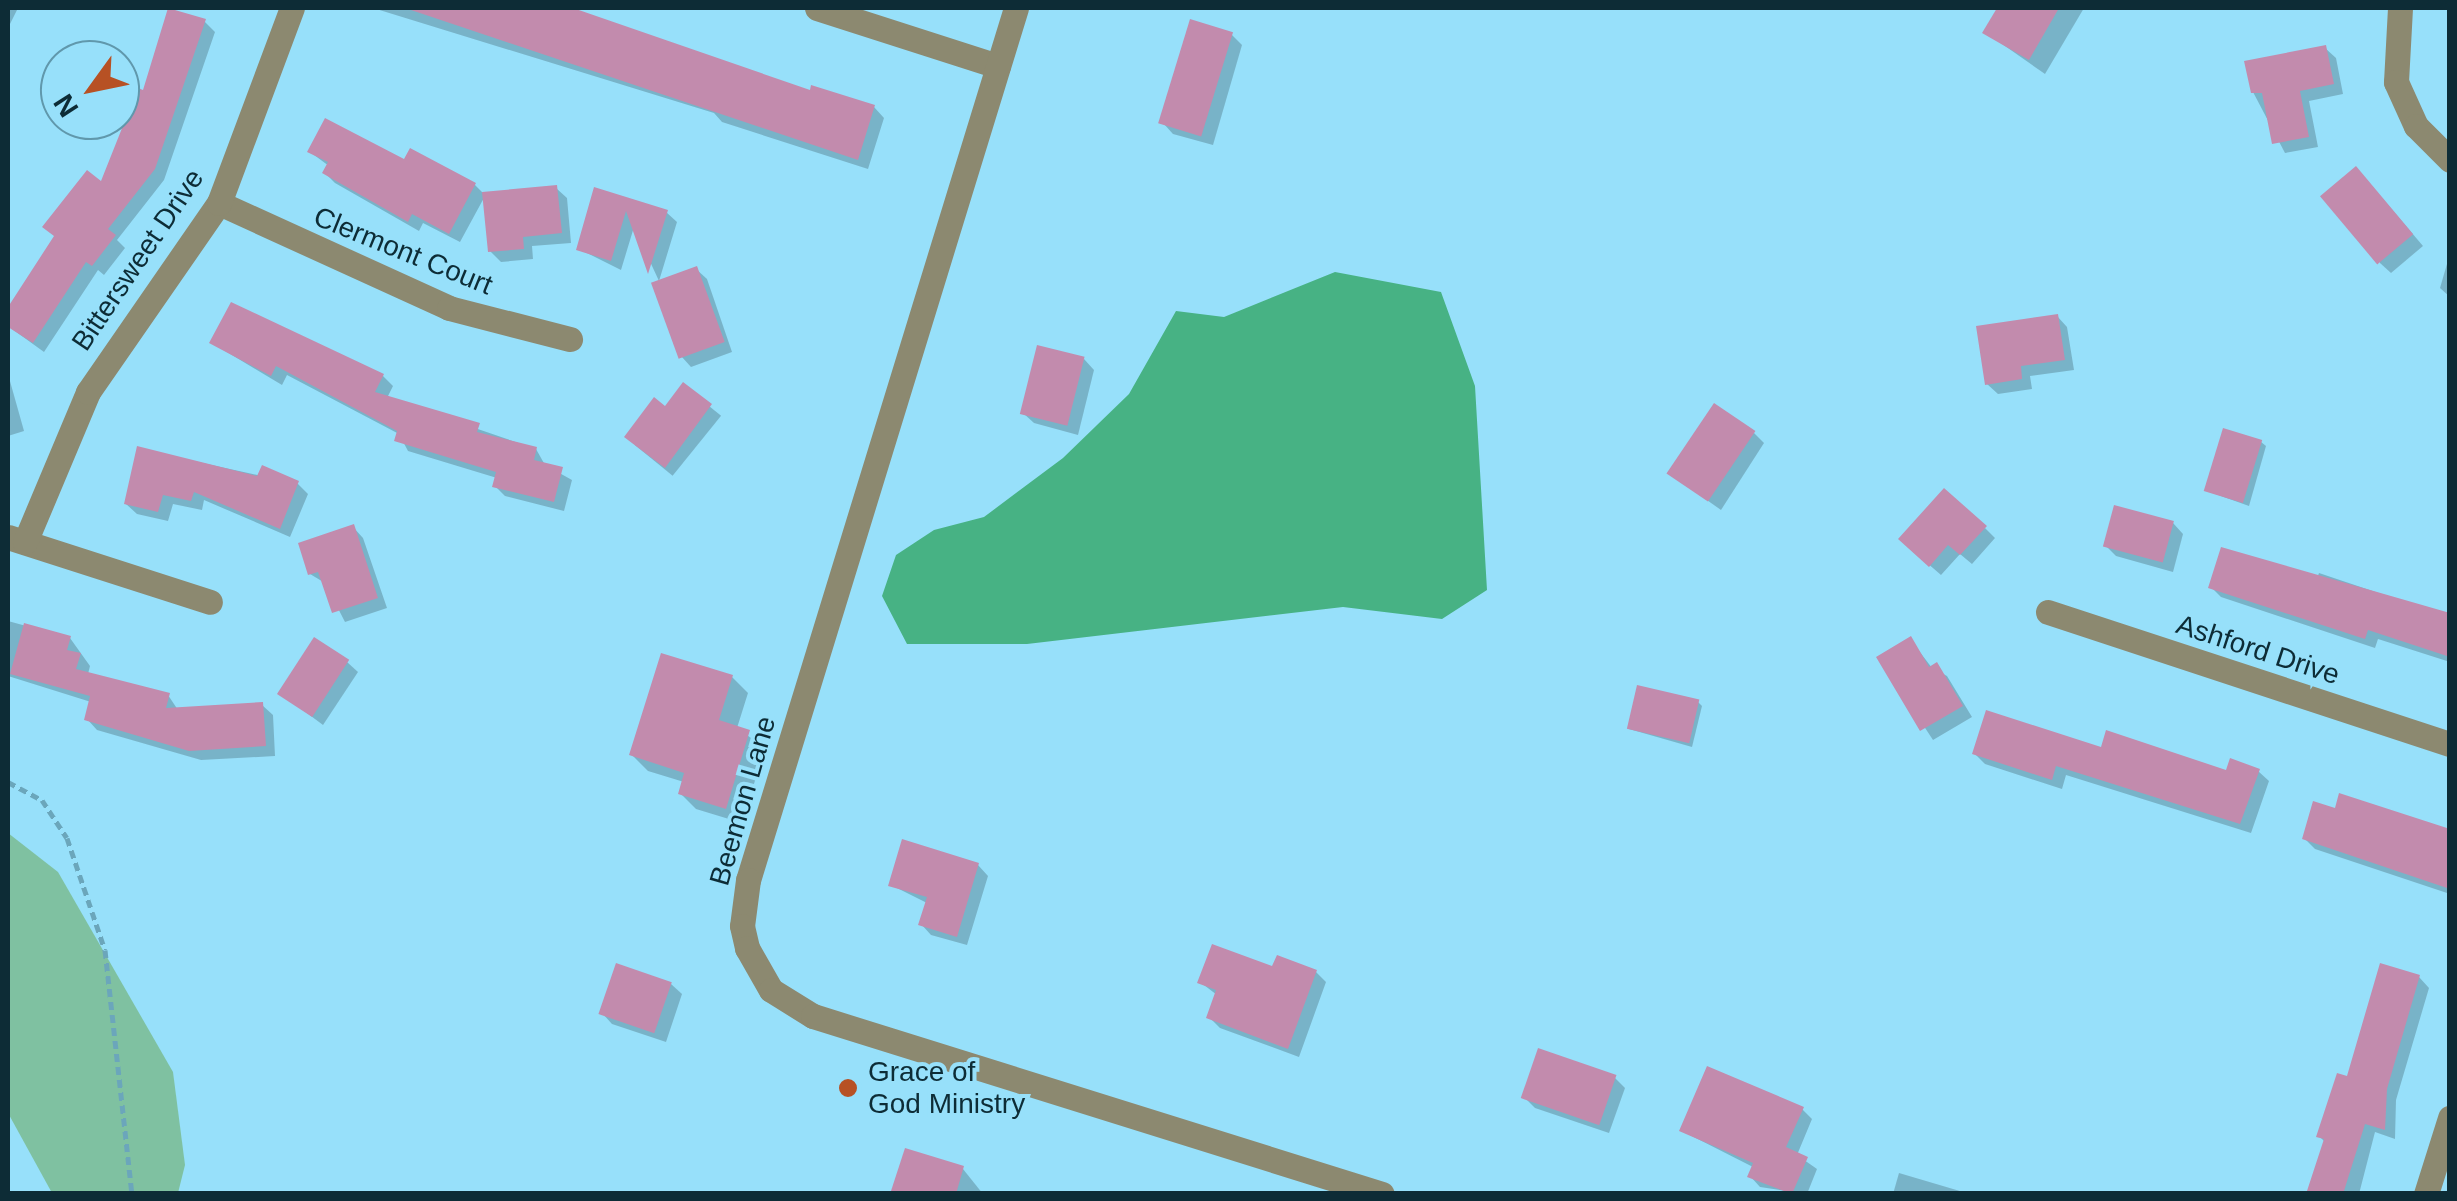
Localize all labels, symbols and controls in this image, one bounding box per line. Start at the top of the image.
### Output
north arrow [40,40,140,140]
text: N [48,89,85,122]
street label: Bittersweet Drive [65,163,211,357]
street label: Clermont Court [309,200,497,302]
street label: Ashford Drive [2172,608,2344,692]
street label: Beemon Lane [703,713,783,889]
place label: Grace of God Ministry [868,1055,1025,1121]
marker: Grace of God Ministry [837,1077,859,1099]

